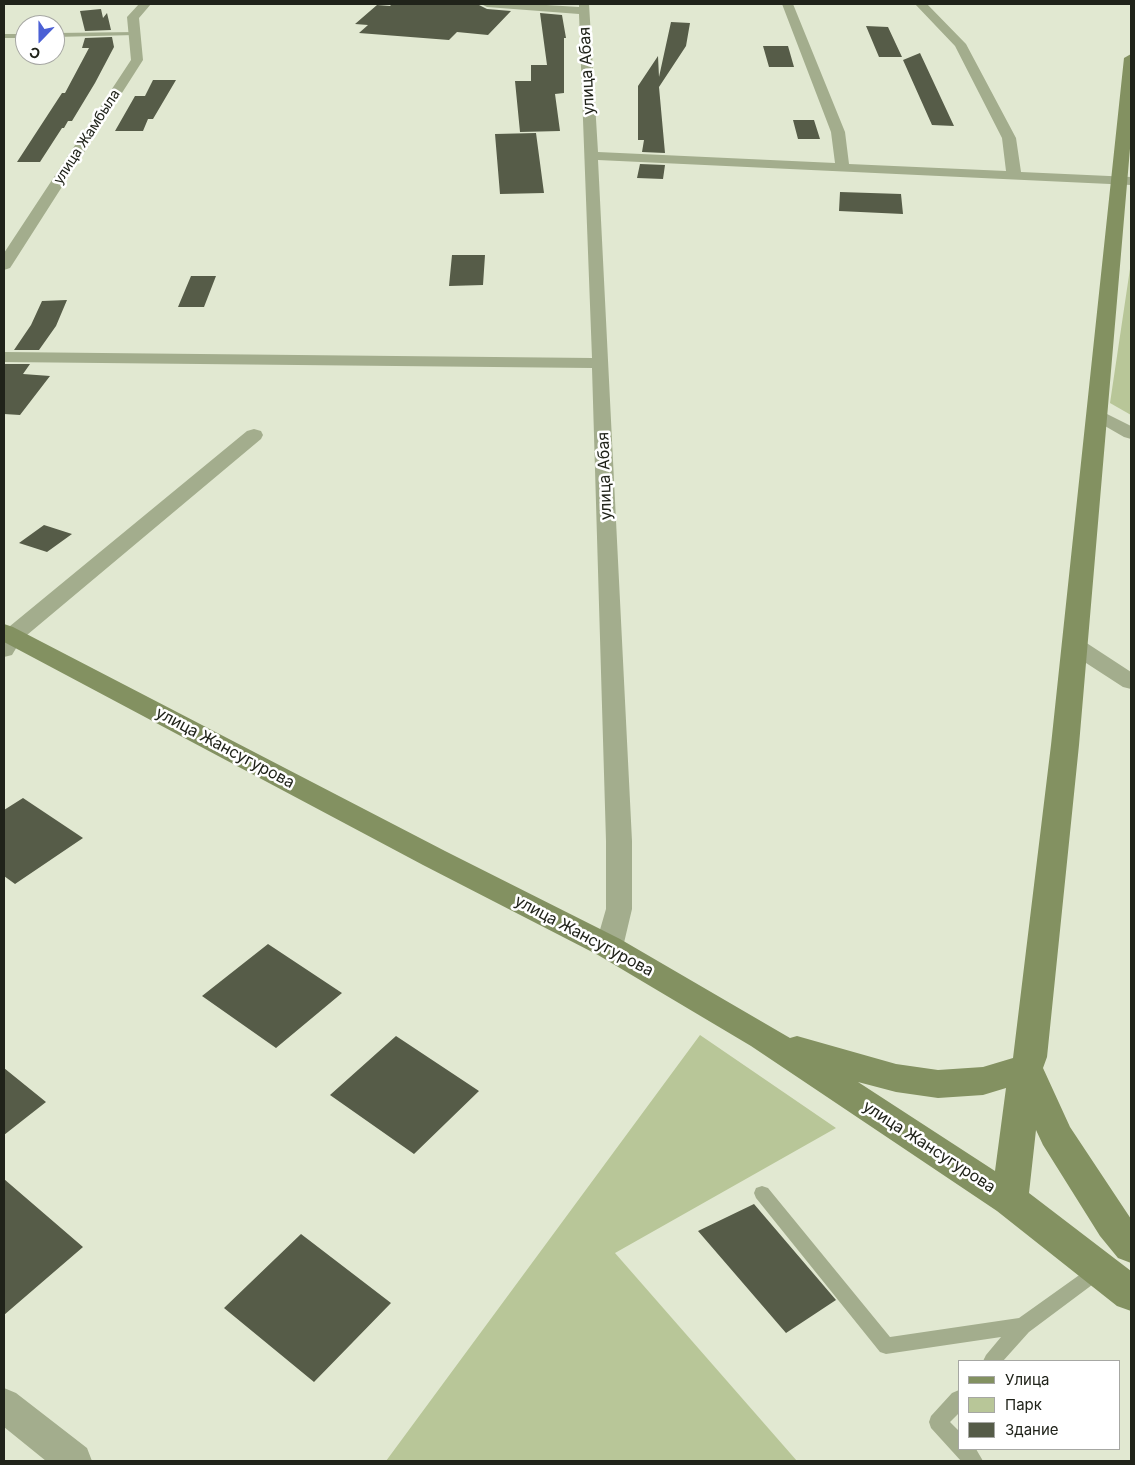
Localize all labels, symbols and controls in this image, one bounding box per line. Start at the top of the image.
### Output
north arrow [15,15,65,65]
street label: улица Абая [575,26,599,116]
text: С [27,44,43,63]
street label: улица Жамбыла [50,86,124,188]
street label: улица Абая [594,432,616,520]
street label: улица Жансугурова [152,703,298,793]
street label: улица Жансугурова [511,891,657,981]
street label: улица Жансугурова [859,1097,999,1197]
legend [958,1360,1120,1450]
text: Улица [1005,1370,1049,1389]
text: Парк [1005,1395,1042,1414]
text: Здание [1005,1420,1059,1439]

